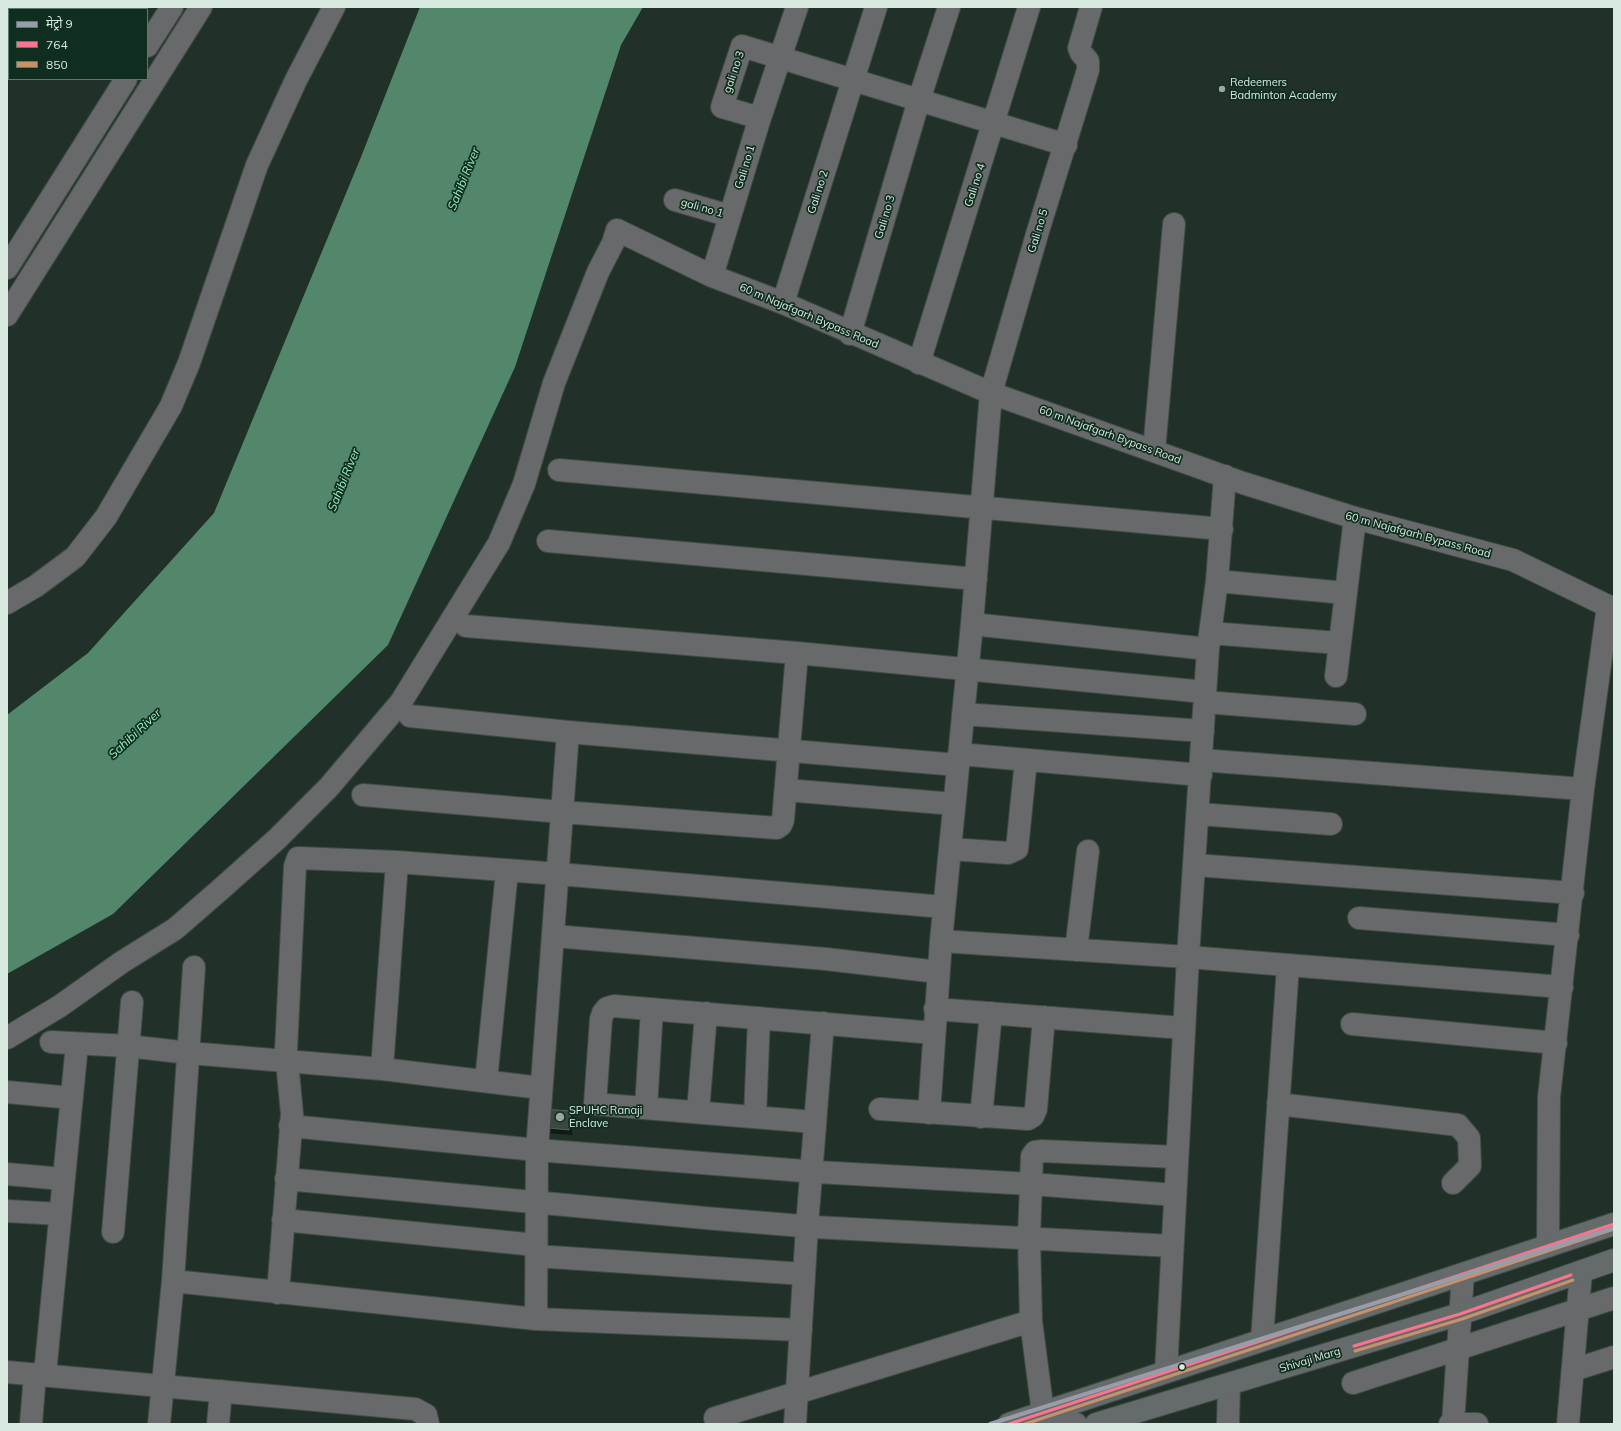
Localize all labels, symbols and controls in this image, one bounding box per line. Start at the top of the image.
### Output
legend [8,8,148,80]
text: मेट्रो 9 [46,16,73,31]
text: 764 [46,37,68,52]
street label: gali no 3 [721,49,747,95]
text: 850 [46,57,68,72]
place label: Redeemers Badminton Academy [1230,76,1337,102]
marker: Redeemers Badminton Academy [1217,84,1227,94]
street label: Gali no 1 [732,144,758,190]
water label: Sahibi River [445,146,483,212]
street label: Gali no 4 [962,162,988,208]
street label: Gali no 2 [805,169,831,215]
street label: Gali no 3 [872,194,898,240]
street label: gali no 1 [679,196,725,220]
street label: Gali no 5 [1025,208,1051,254]
street label: 60 m Najafgarh Bypass Road [737,281,881,351]
street label: 60 m Najafgarh Bypass Road [1037,403,1183,467]
water label: Sahibi River [325,447,363,513]
street label: 60 m Najafgarh Bypass Road [1344,509,1492,561]
water label: Sahibi River [106,706,164,762]
place label: SPUHC Ranaji Enclave [569,1104,642,1130]
marker: SPUHC Ranaji Enclave [554,1111,566,1123]
street label: Shivaji Marg [1278,1344,1342,1376]
unlabelled marker [1177,1362,1187,1372]

